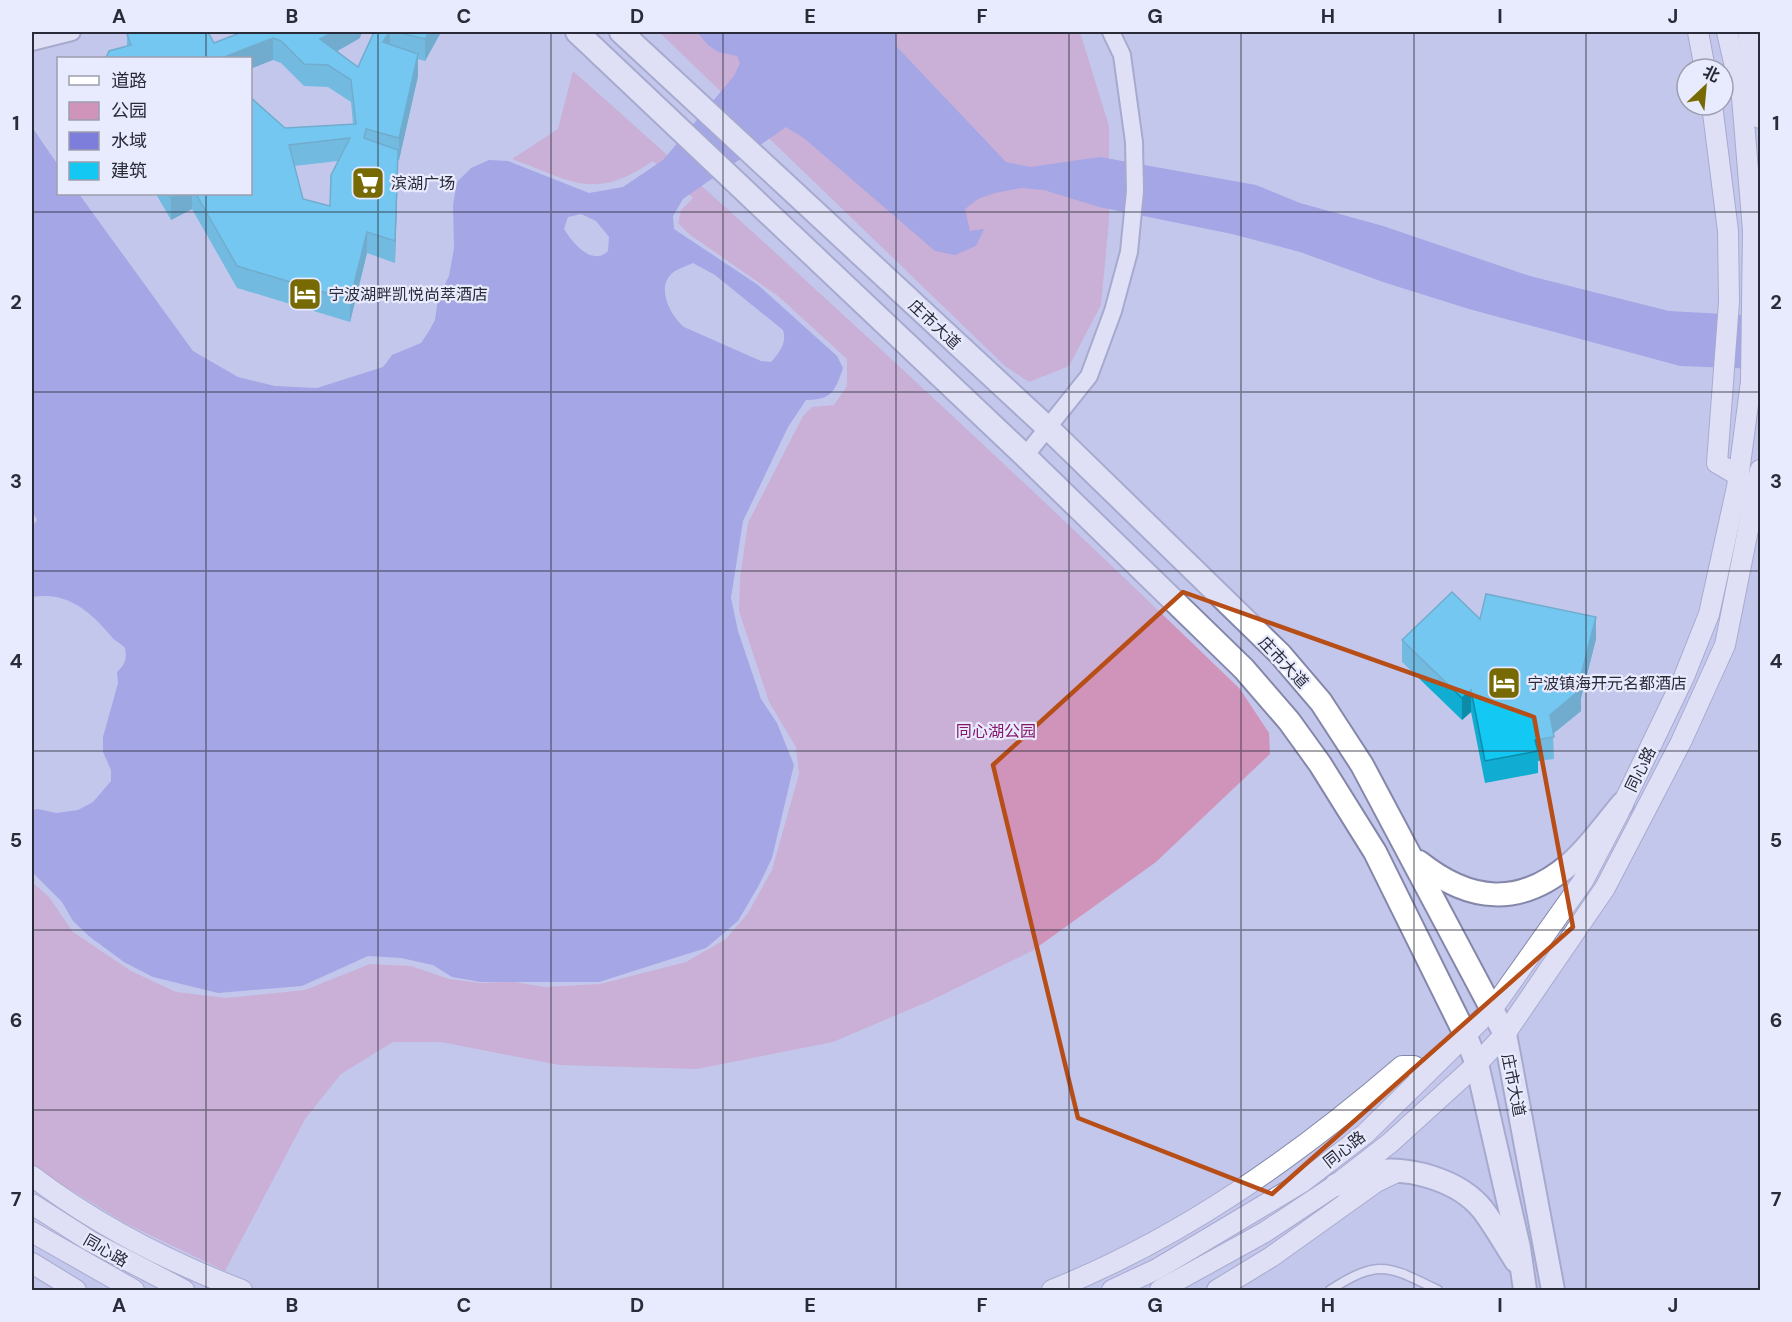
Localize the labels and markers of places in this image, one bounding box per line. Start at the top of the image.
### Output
supermarket icon: 滨湖广场 [350,165,386,201]
place label: 滨湖广场 [391,173,455,194]
hotel icon: 宁波湖畔凯悦尚萃酒店 [287,276,323,312]
place label: 宁波湖畔凯悦尚萃酒店 [328,284,488,305]
hotel icon: 宁波镇海开元名都酒店 [1486,665,1522,701]
place label: 宁波镇海开元名都酒店 [1527,673,1687,694]

